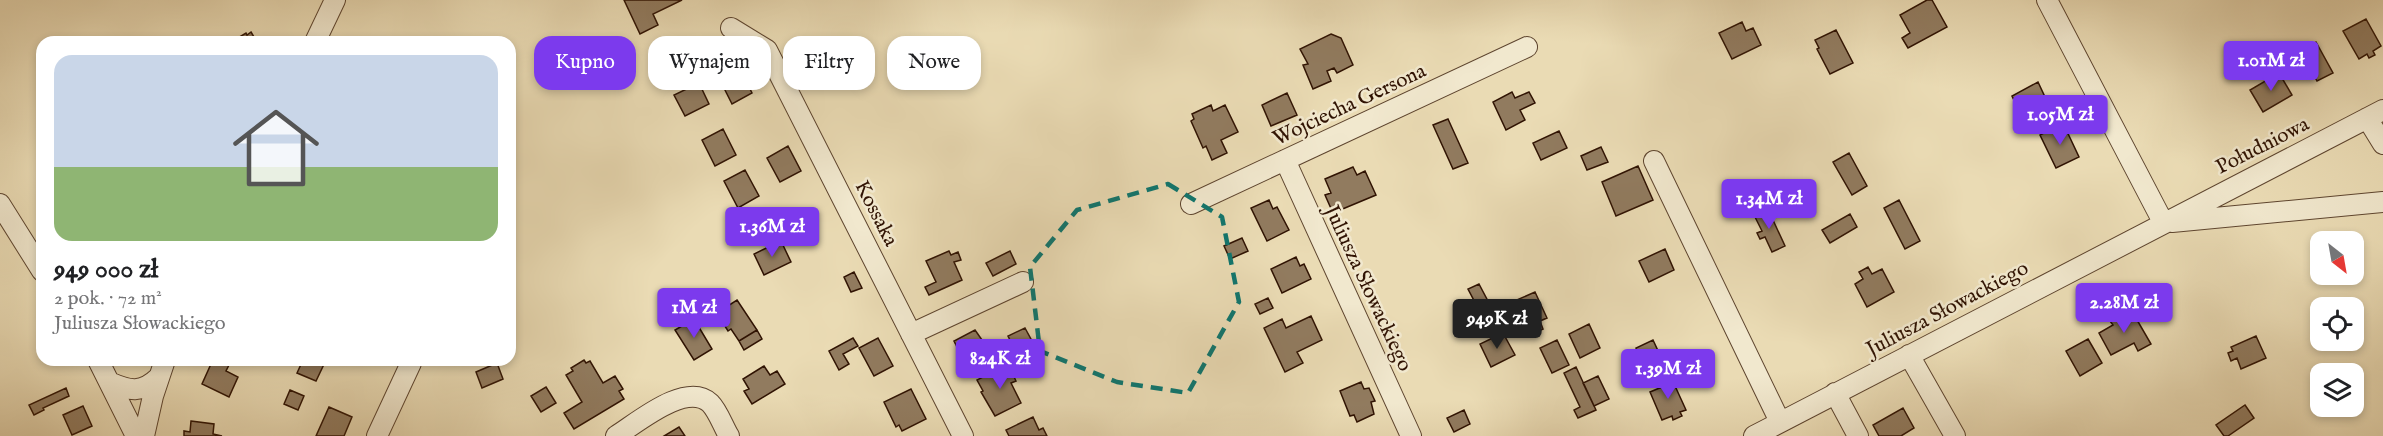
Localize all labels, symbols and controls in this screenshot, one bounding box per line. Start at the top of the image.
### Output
chip: Kupno [534,36,636,90]
chip: Wynajem [648,36,771,90]
chip: Filtry [783,36,875,90]
chip: Nowe [887,36,981,90]
pin: 1.01M zł [2209,41,2333,92]
text: 1.01M zł [2238,48,2304,73]
street label: Wojciecha Gersona [1269,58,1431,153]
icon: home [222,94,330,202]
pin: 1.05M zł [1998,95,2122,146]
text: 1.05M zł [2027,102,2093,127]
street label: Południowa [2211,111,2315,181]
street label: Kossaka [848,176,904,252]
pin: 1.34M zł [1707,179,1831,230]
text: 1.34M zł [1736,186,1802,211]
street label: Juliusza Słowackiego [1316,199,1418,376]
pin: 1.36M zł [710,207,834,258]
text: 1.36M zł [739,214,805,239]
north arrow [2310,231,2364,285]
map controls [2310,231,2364,417]
text: 949 000 zł [54,253,158,286]
street label: Juliusza Słowackiego [1860,255,2034,364]
pin: 2.28M zł [2062,283,2186,334]
text: 2 pok. · 72 m² [54,286,162,311]
pin: 1M zł [652,288,736,339]
text: 2.28M zł [2090,290,2158,315]
text: 1M zł [671,295,717,320]
button: locate [2310,297,2364,351]
pin: 949K zł [1442,299,1552,350]
text: 949K zł [1467,306,1527,331]
text: Juliusza Słowackiego [54,311,226,336]
pin: 824K zł [945,339,1055,390]
text: 824K zł [970,346,1030,371]
pin: 1.39M zł [1606,349,1730,400]
text: 1.39M zł [1635,356,1701,381]
button: layers [2310,363,2364,417]

